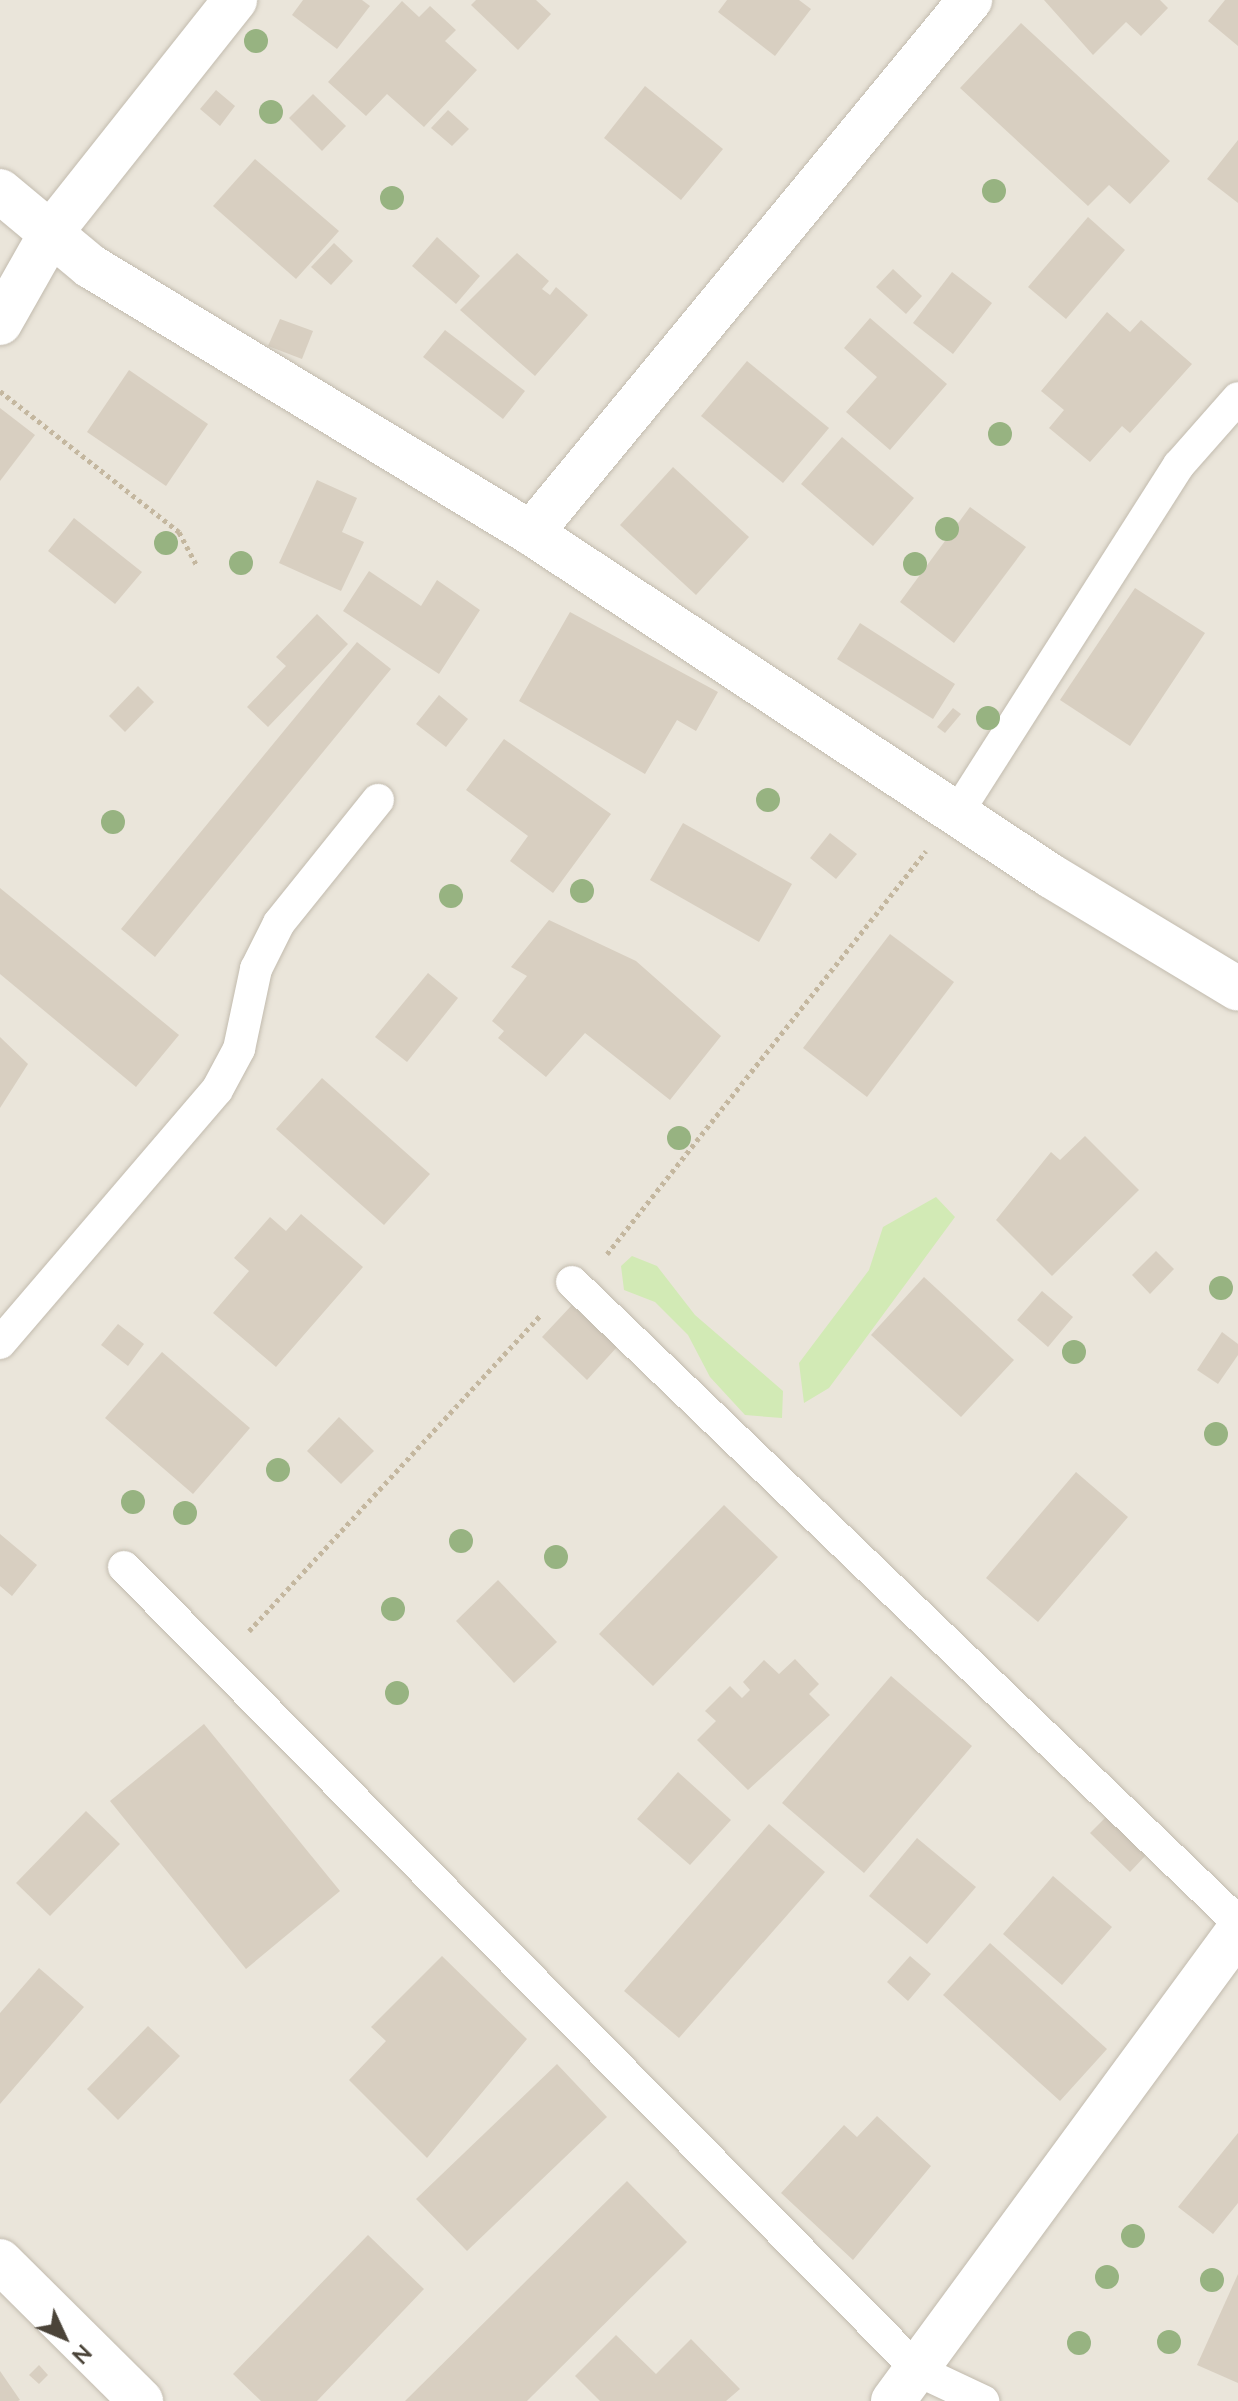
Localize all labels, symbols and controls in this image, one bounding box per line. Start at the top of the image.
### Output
north arrow [24,2297,104,2377]
text: N [65,2337,98,2370]

